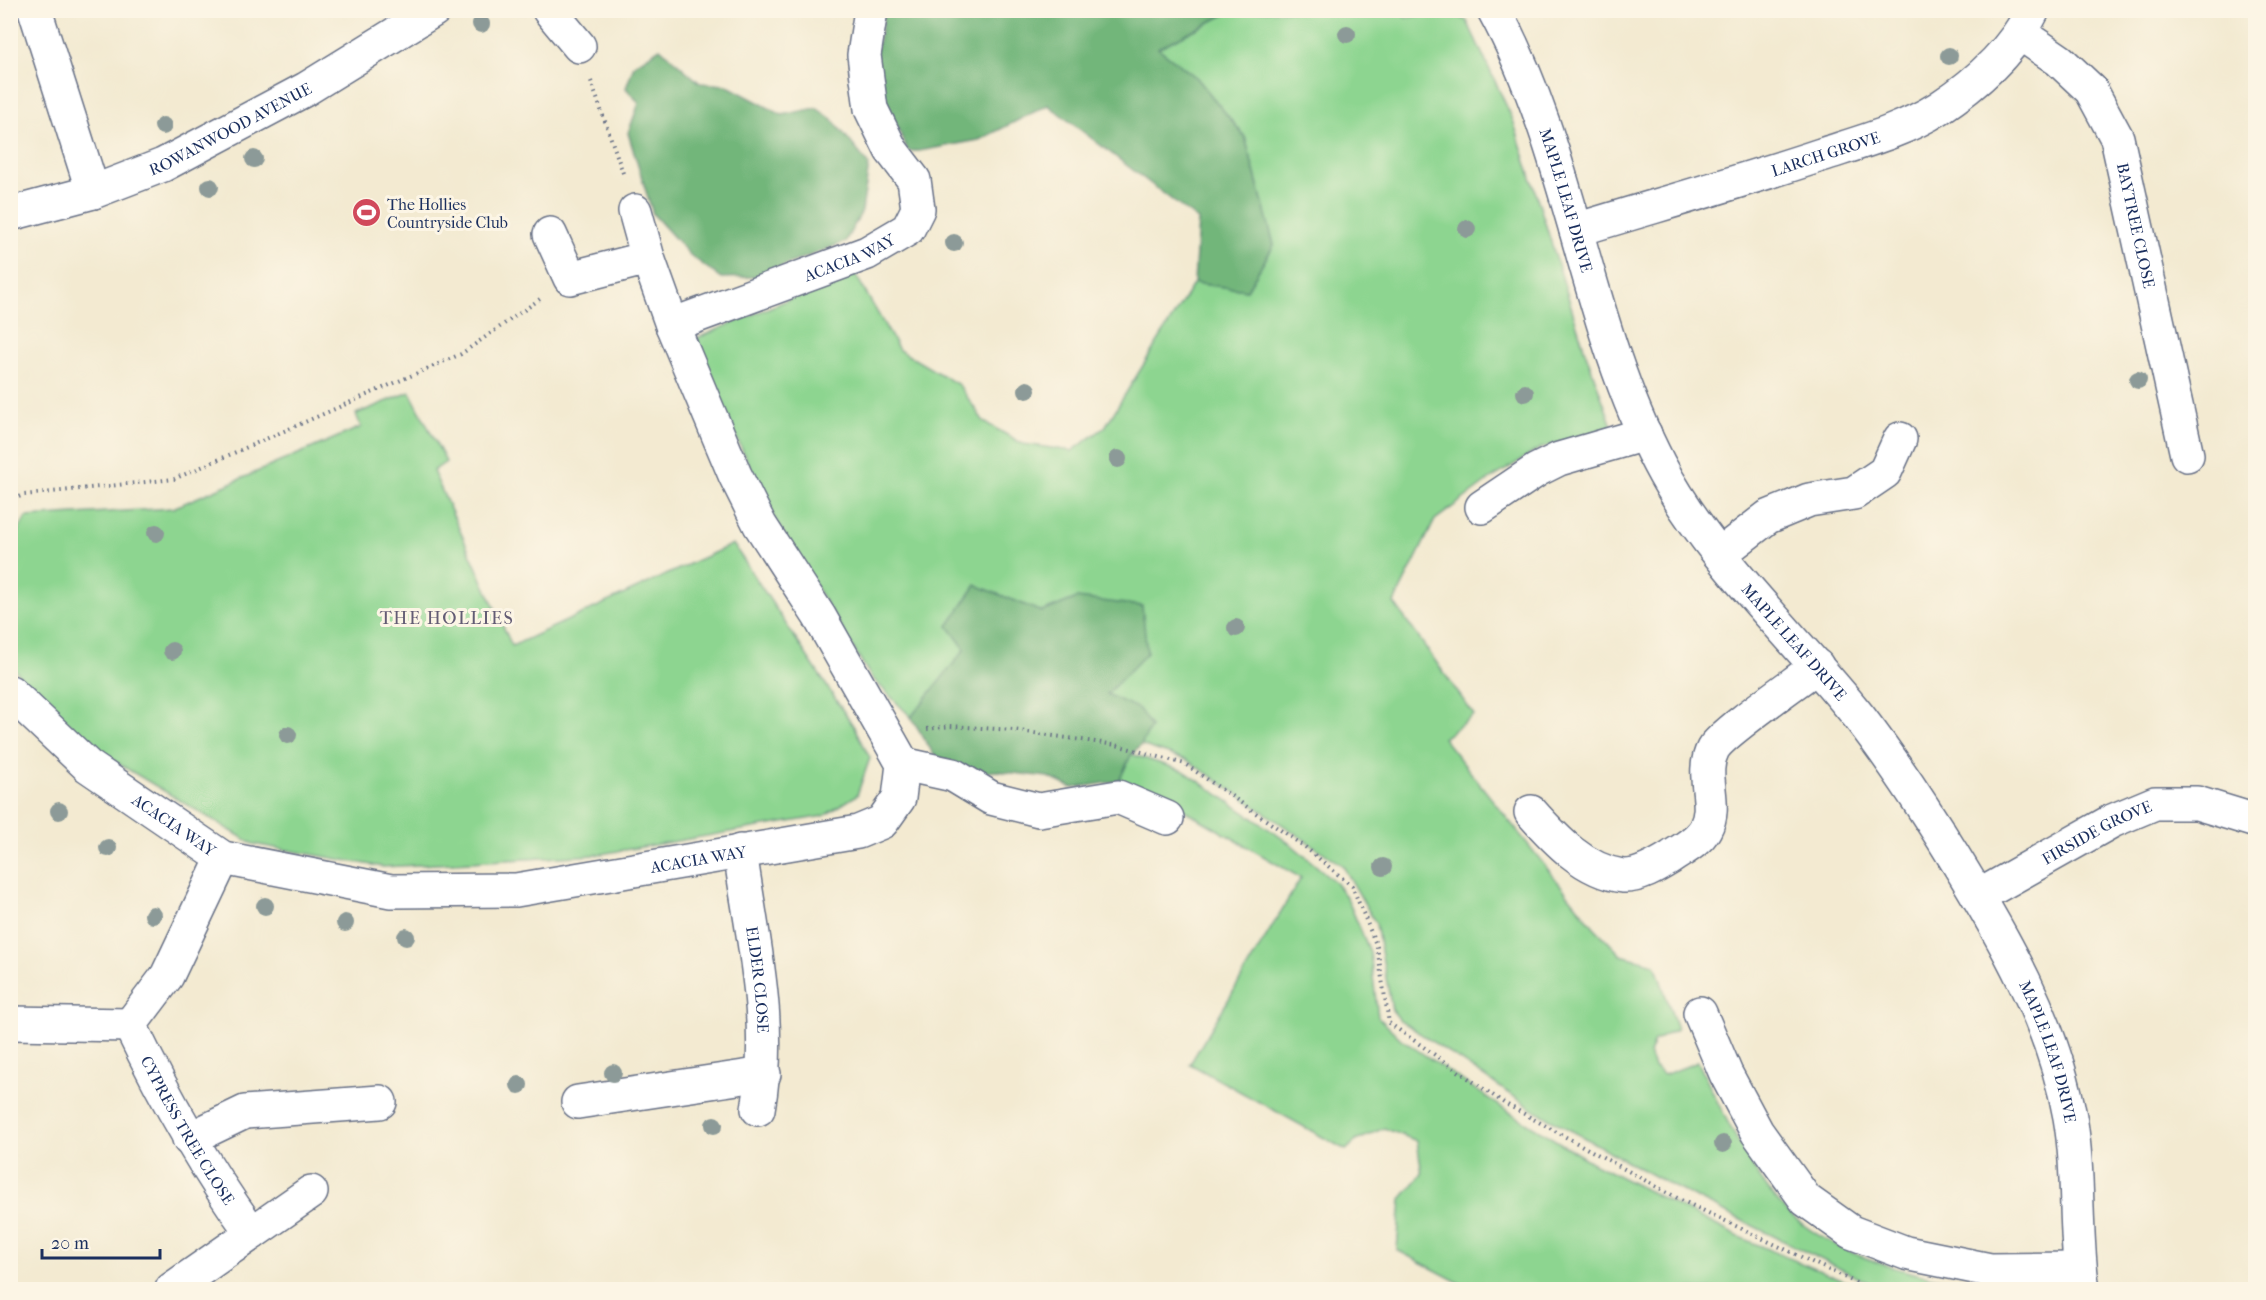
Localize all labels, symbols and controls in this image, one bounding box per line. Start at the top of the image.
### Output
street label: ROWANWOOD AVENUE [146,79,315,179]
street label: MAPLE LEAF DRIVE [1535,126,1596,275]
street label: LARCH GROVE [1769,127,1883,181]
street label: BAYTREE CLOSE [2113,161,2159,290]
place label: The Hollies Countryside Club [387,195,508,232]
sports icon: The Hollies Countryside Club [350,197,382,229]
street label: ACACIA WAY [801,229,899,286]
street label: MAPLE LEAF DRIVE [1737,580,1851,705]
district label: THE HOLLIES [380,608,514,629]
street label: ACACIA WAY [128,789,220,861]
street label: FIRSIDE GROVE [2039,796,2155,869]
street label: ACACIA WAY [648,842,749,877]
street label: ELDER CLOSE [742,925,773,1034]
street label: MAPLE LEAF DRIVE [2015,977,2080,1125]
street label: CYPRESS TREE CLOSE [137,1053,238,1209]
scale bar [42,1222,160,1260]
text: 20 m [51,1233,89,1254]

